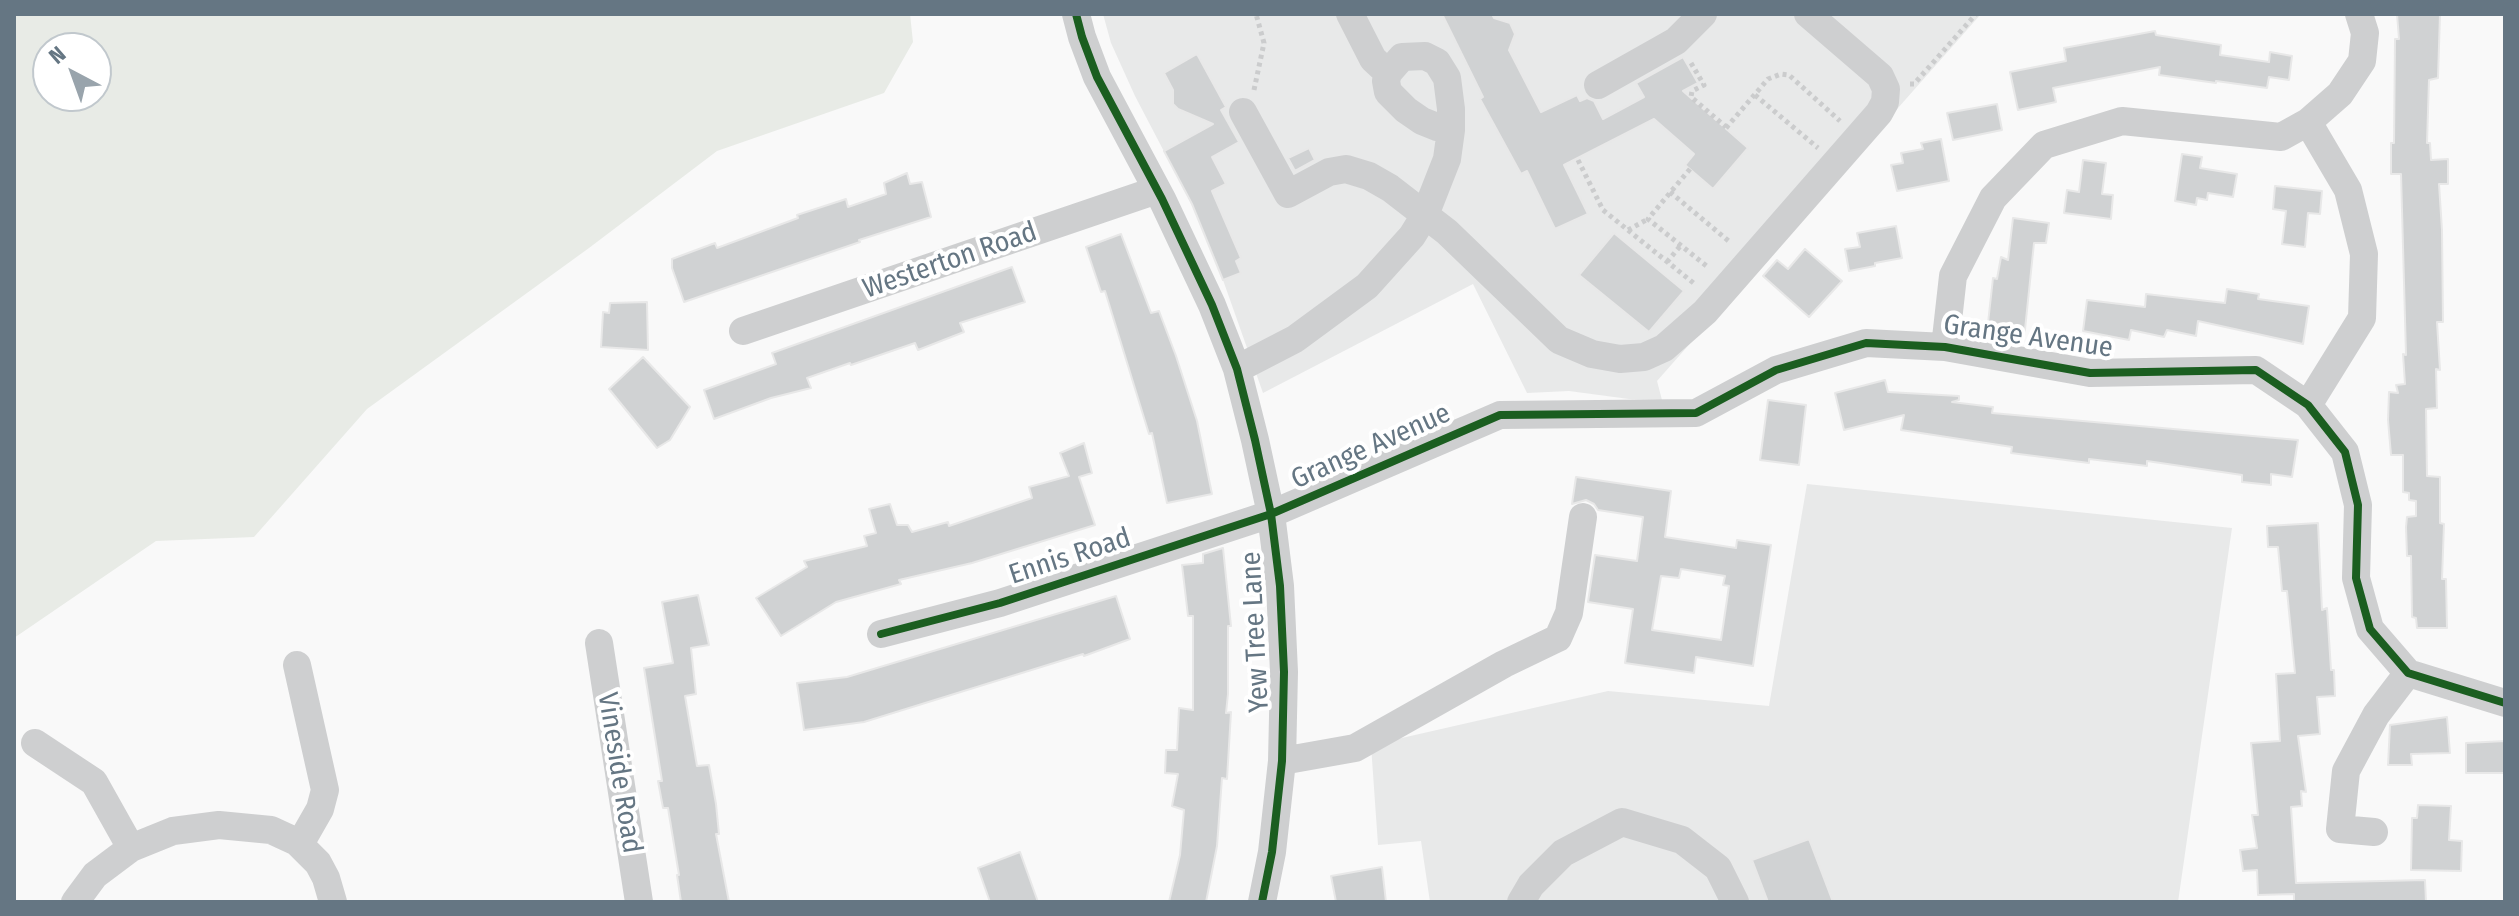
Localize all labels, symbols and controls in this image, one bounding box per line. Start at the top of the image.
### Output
north arrow [32,32,112,112]
text: N [43,41,71,70]
street label: Westerton Road [859,216,1041,306]
street label: Grange Avenue [1941,308,2115,366]
street label: Grange Avenue [1286,397,1456,497]
street label: Ennis Road [1005,522,1135,592]
street label: Yew Tree Lane [1235,551,1277,713]
street label: Vineside Road [590,690,648,856]

